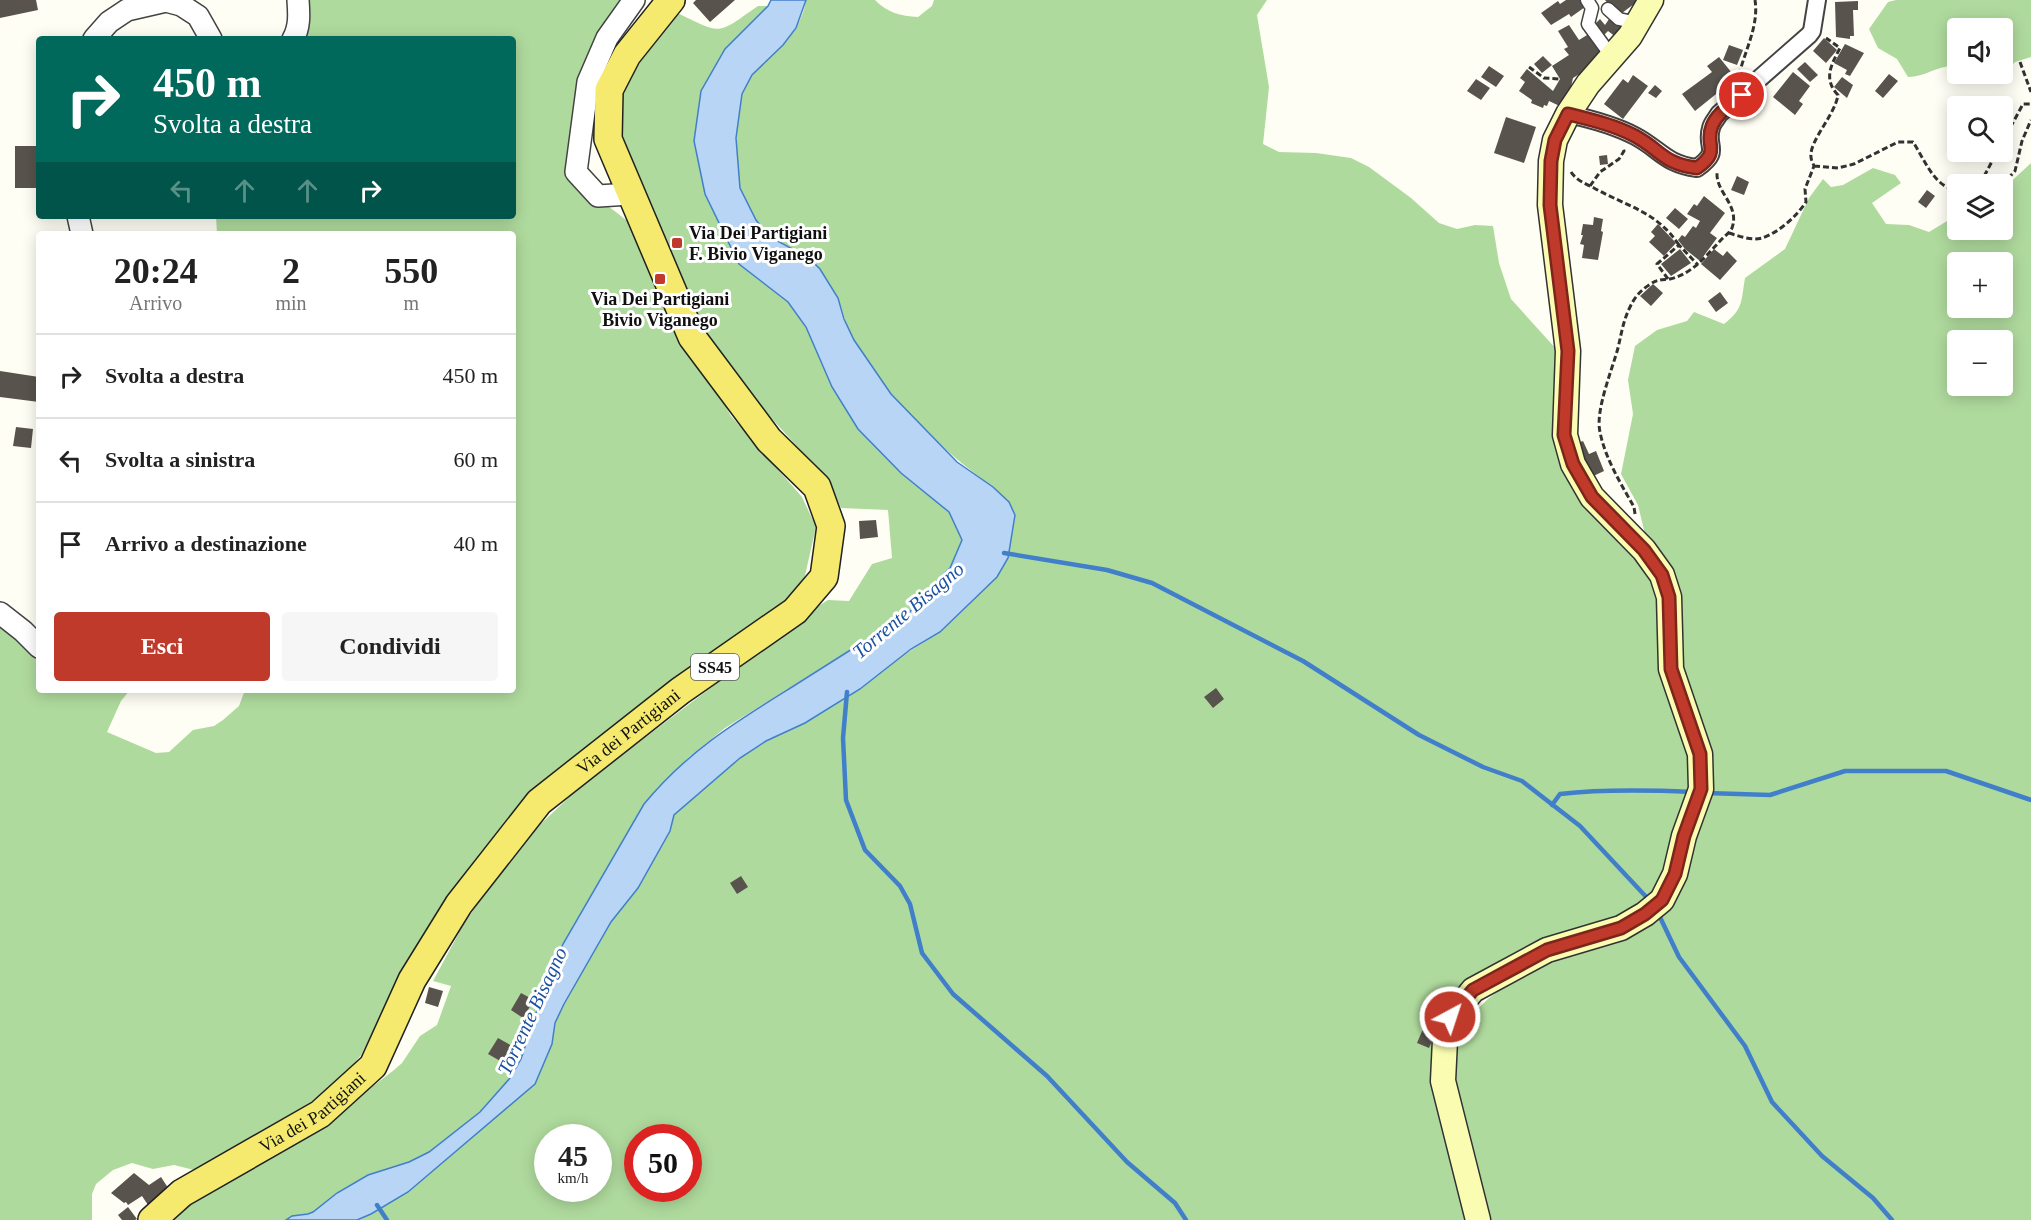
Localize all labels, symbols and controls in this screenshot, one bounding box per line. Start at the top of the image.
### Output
map controls [1947,18,2013,396]
button: sound [1947,18,2013,84]
icon: right [54,60,132,138]
text: 450 m [153,60,262,106]
pin [1716,69,1767,120]
icon: arrive [1725,78,1758,111]
button: search [1947,96,2013,162]
text: Svolta a destra [153,109,312,139]
icon: left [165,174,198,207]
icon: ahead [228,174,261,207]
icon: ahead [291,174,324,207]
icon: right [354,174,387,207]
button: layers [1947,174,2013,240]
place label: Via Dei Partigiani F. Bivio Viganego [689,223,827,264]
marker: Via Dei Partigiani F. Bivio Viganego [670,236,684,250]
text: 20:24 [114,251,198,291]
text: 2 [282,251,300,291]
text: 550 [384,251,438,291]
button: + [1947,252,2013,318]
marker: Via Dei Partigiani Bivio Viganego [653,272,667,286]
place label: Via Dei Partigiani Bivio Viganego [591,289,729,330]
text: Arrivo [129,292,182,314]
text: min [275,292,307,314]
text: m [404,292,419,314]
button: − [1947,330,2013,396]
icon: right [54,360,87,393]
text: Svolta a destra [105,363,244,388]
text: 450 m [442,363,498,388]
icon: left [54,444,87,477]
text: Svolta a sinistra [105,447,255,472]
text: 60 m [453,447,498,472]
icon: arrive [54,528,87,561]
text: Arrivo a destinazione [105,531,307,556]
text: 40 m [453,531,498,556]
water label: Torrente Bisagno [848,557,969,664]
button: Esci [54,612,270,681]
button: Condividi [282,612,498,681]
road number: SS45 [691,654,739,680]
street label: Via dei Partigiani [573,685,684,779]
water label: Torrente Bisagno [493,944,572,1079]
position arrow [1418,985,1482,1049]
street label: Via dei Partigiani [256,1068,369,1157]
speed limit sign: 50 [624,1124,702,1202]
text: 45 [558,1139,588,1172]
text: km/h [558,1170,588,1186]

